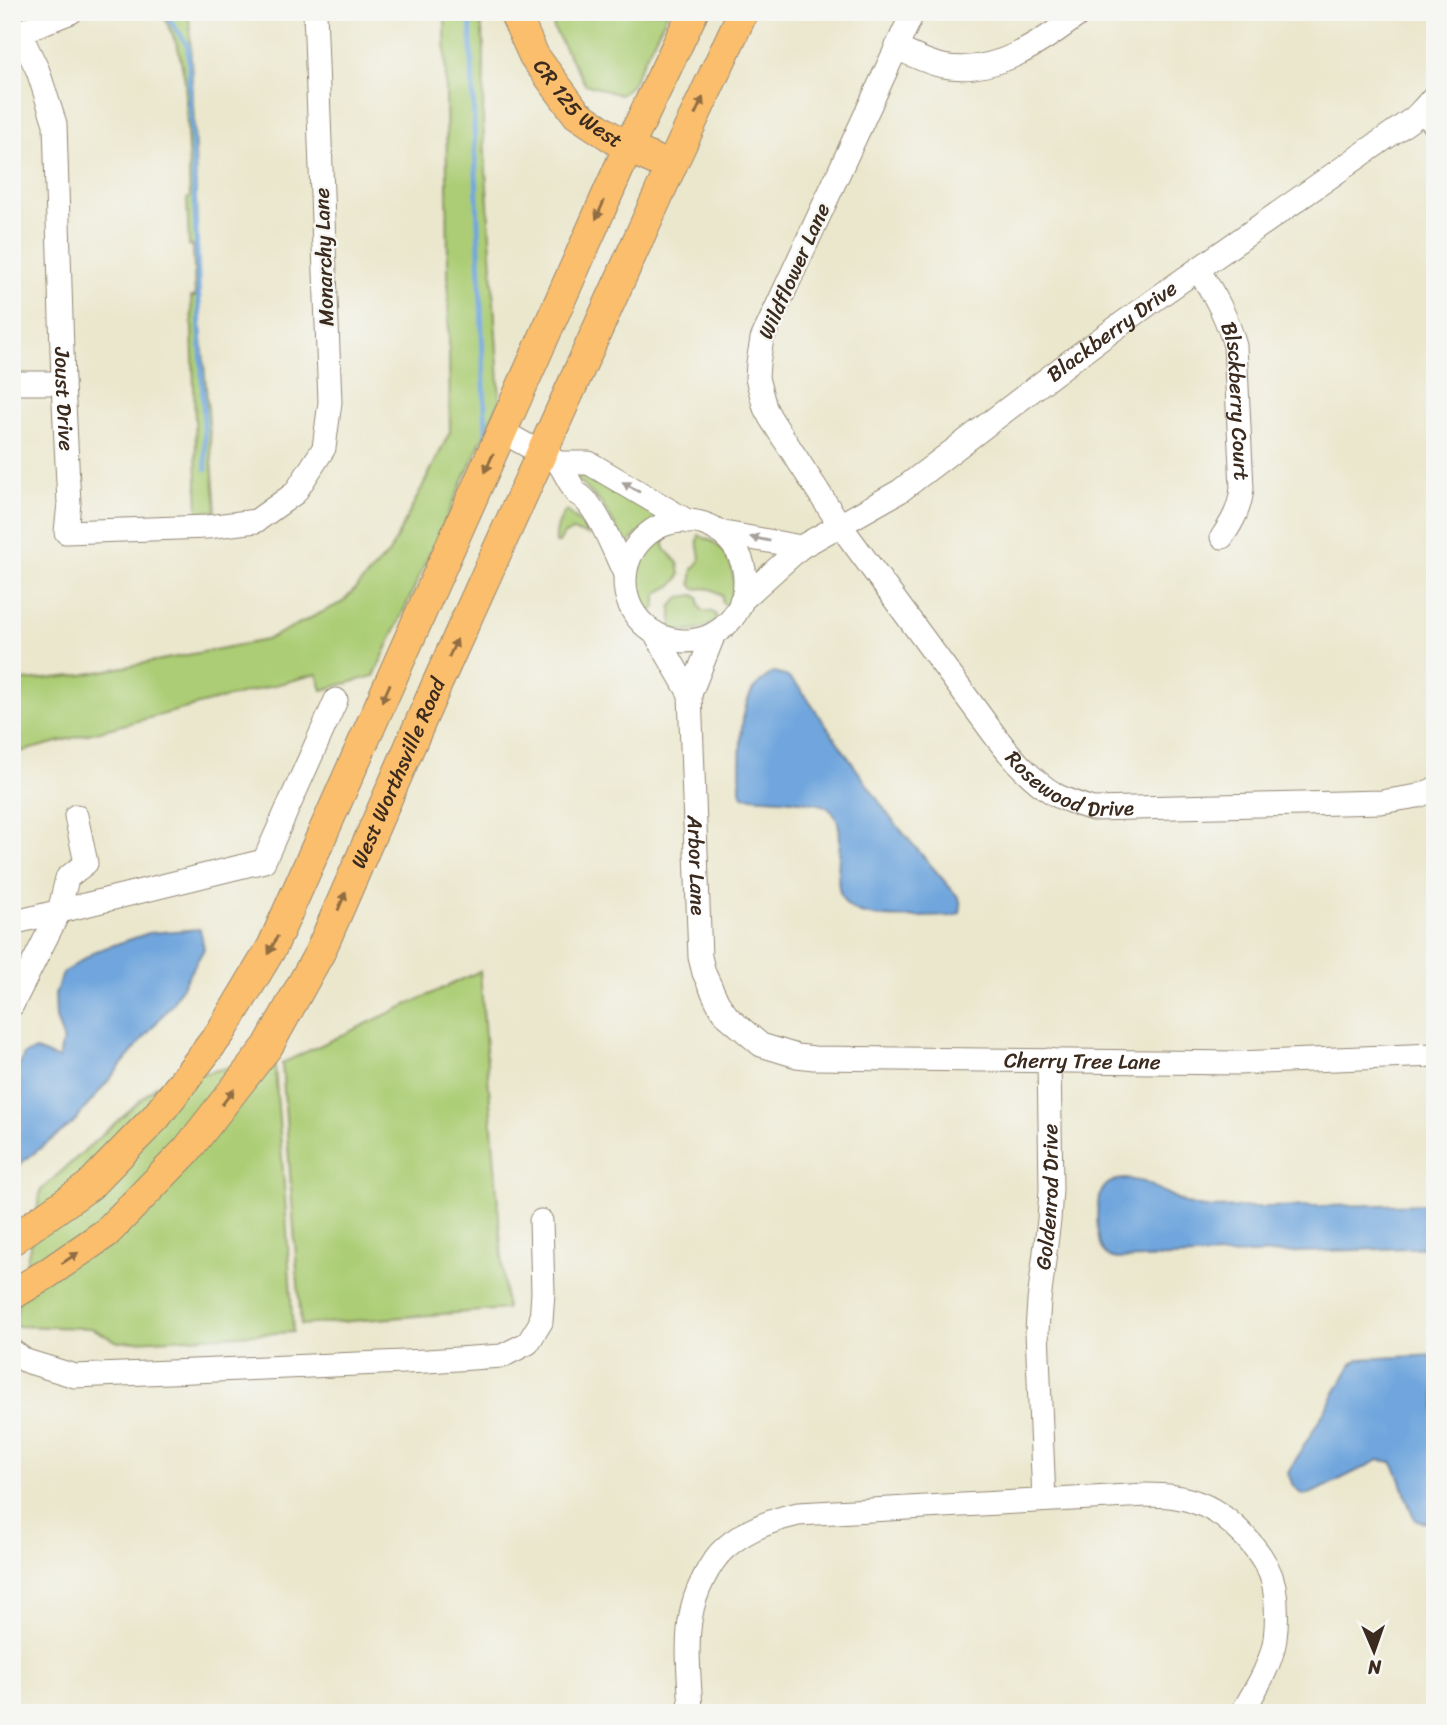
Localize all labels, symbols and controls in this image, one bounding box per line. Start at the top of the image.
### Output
street label: CR 125 West [523,50,631,159]
one-way arrow [694,95,705,116]
street label: Monarchy Lane [303,187,345,327]
street label: Wildflower Lane [747,196,841,345]
one-way arrow [595,200,606,221]
street label: Blackberry Drive [1038,270,1186,392]
street label: Blsckberry Court [1209,316,1261,481]
street label: Joust Drive [43,346,85,452]
one-way arrow [483,453,495,473]
one-way arrow [621,481,640,493]
one-way arrow [749,534,771,545]
one-way arrow [448,637,459,658]
street label: West Worthsville Road [340,670,457,875]
one-way arrow [380,683,392,703]
street label: Rosewood Drive [995,741,1135,828]
street label: Arbor Lane [676,814,717,916]
one-way arrow [337,890,348,911]
one-way arrow [267,935,278,955]
street label: Cherry Tree Lane [1004,1041,1161,1081]
one-way arrow [221,1088,236,1106]
street label: Goldenrod Drive [1024,1123,1070,1272]
one-way arrow [61,1251,79,1265]
north arrow [1338,1616,1408,1686]
text: N [1367,1651,1383,1684]

